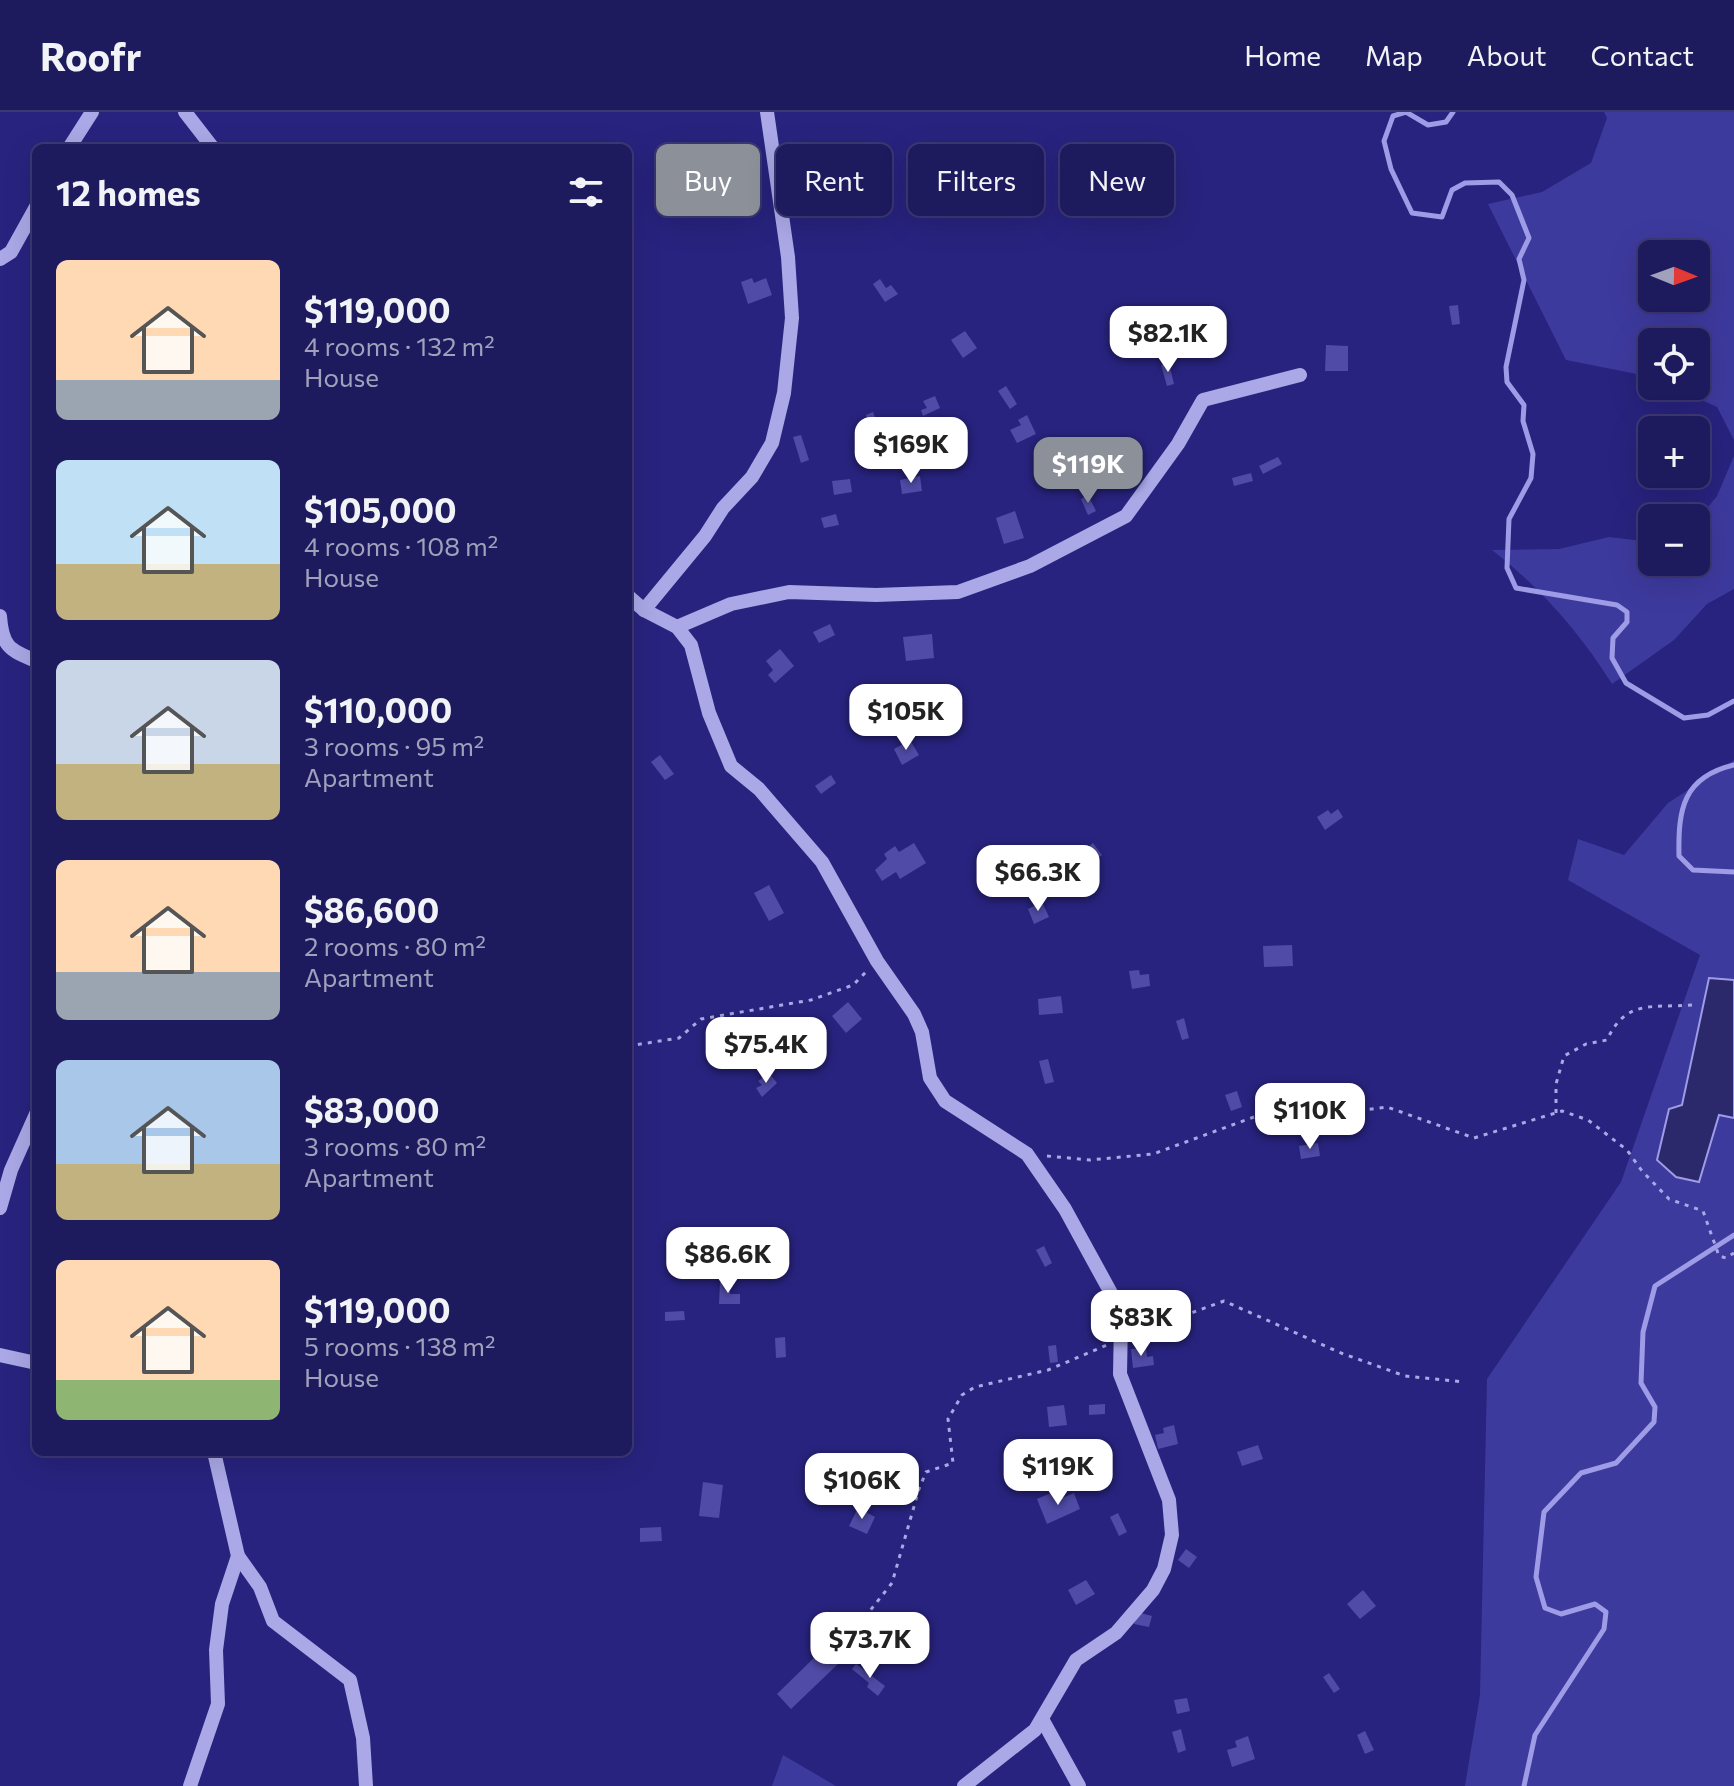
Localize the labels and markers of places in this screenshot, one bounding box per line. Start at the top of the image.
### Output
pin: $82.1K [1103,306,1233,374]
pin: $169K [855,417,967,485]
pin: $119K [1032,437,1144,505]
pin: $105K [850,684,962,752]
pin: $66.3K [973,845,1103,913]
pin: $75.4K [701,1017,831,1085]
pin: $110K [1254,1083,1366,1151]
pin: $86.6K [663,1227,793,1295]
pin: $83K [1094,1290,1188,1358]
pin: $119K [1002,1439,1114,1507]
pin: $106K [806,1453,918,1521]
pin: $73.7K [805,1612,935,1680]

